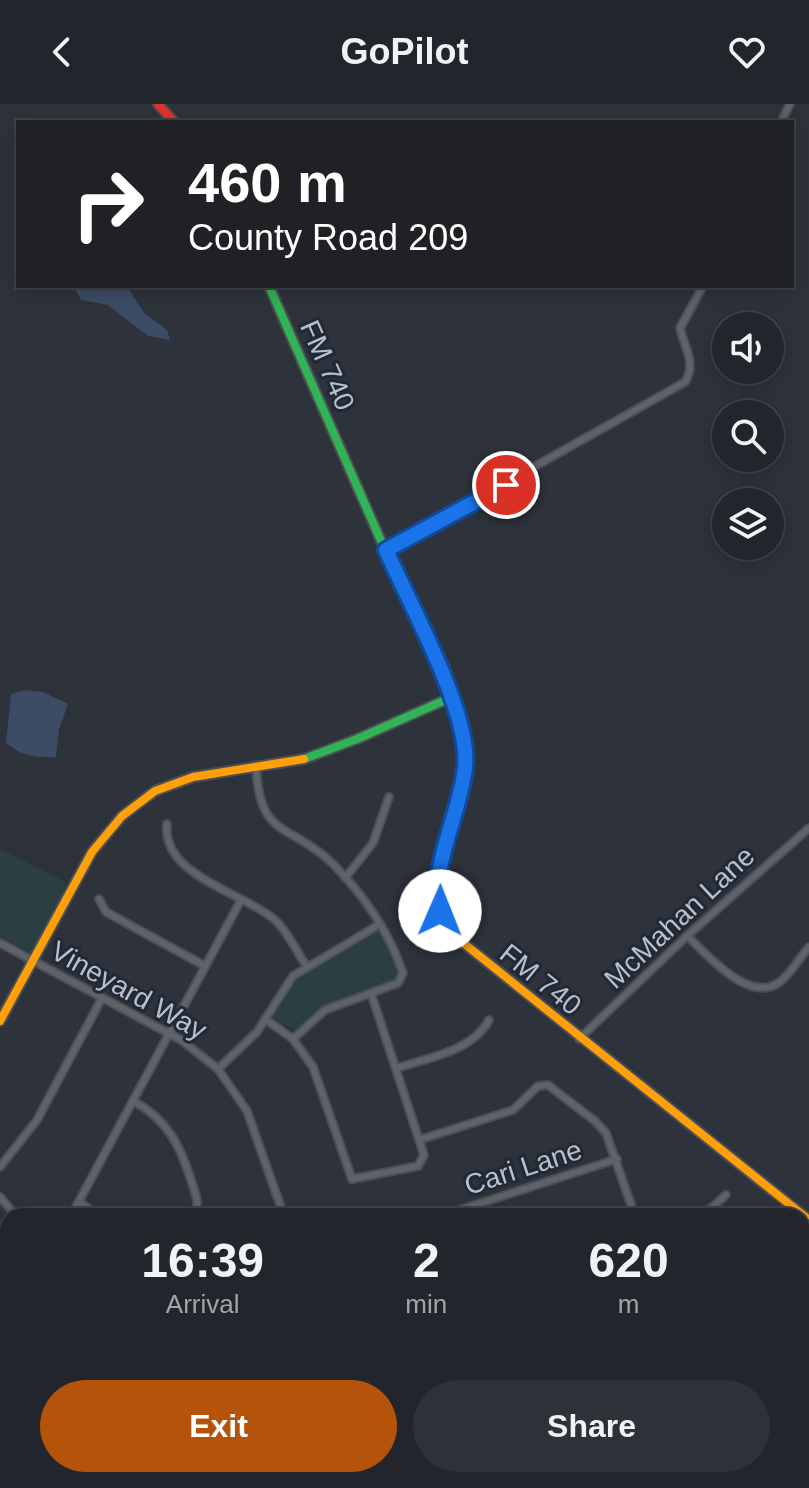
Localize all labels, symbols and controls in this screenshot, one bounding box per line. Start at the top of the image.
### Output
icon: back [40,30,84,74]
icon: heart [725,30,769,74]
text: GoPilot [341,31,469,72]
text: 460 m [188,151,347,214]
icon: right [56,152,160,256]
text: County Road 209 [188,217,468,258]
map controls [712,312,784,560]
button: sound [712,312,784,384]
street label: FM 740 [294,316,361,415]
button: search [712,400,784,472]
pin [472,451,540,519]
icon: arrive [484,463,528,507]
button: layers [712,488,784,560]
street label: McMahan Lane [598,840,760,995]
position arrow [398,869,482,953]
street label: Vineyard Way [46,935,212,1046]
street label: FM 740 [494,937,587,1021]
street label: Cari Lane [461,1134,586,1201]
text: 16:39 [141,1234,264,1287]
text: 2 [413,1234,440,1287]
text: 620 [589,1234,669,1287]
text: Arrival [166,1289,240,1319]
text: min [405,1289,447,1319]
text: m [618,1289,639,1319]
button: Exit [40,1380,397,1472]
button: Share [413,1380,770,1472]

